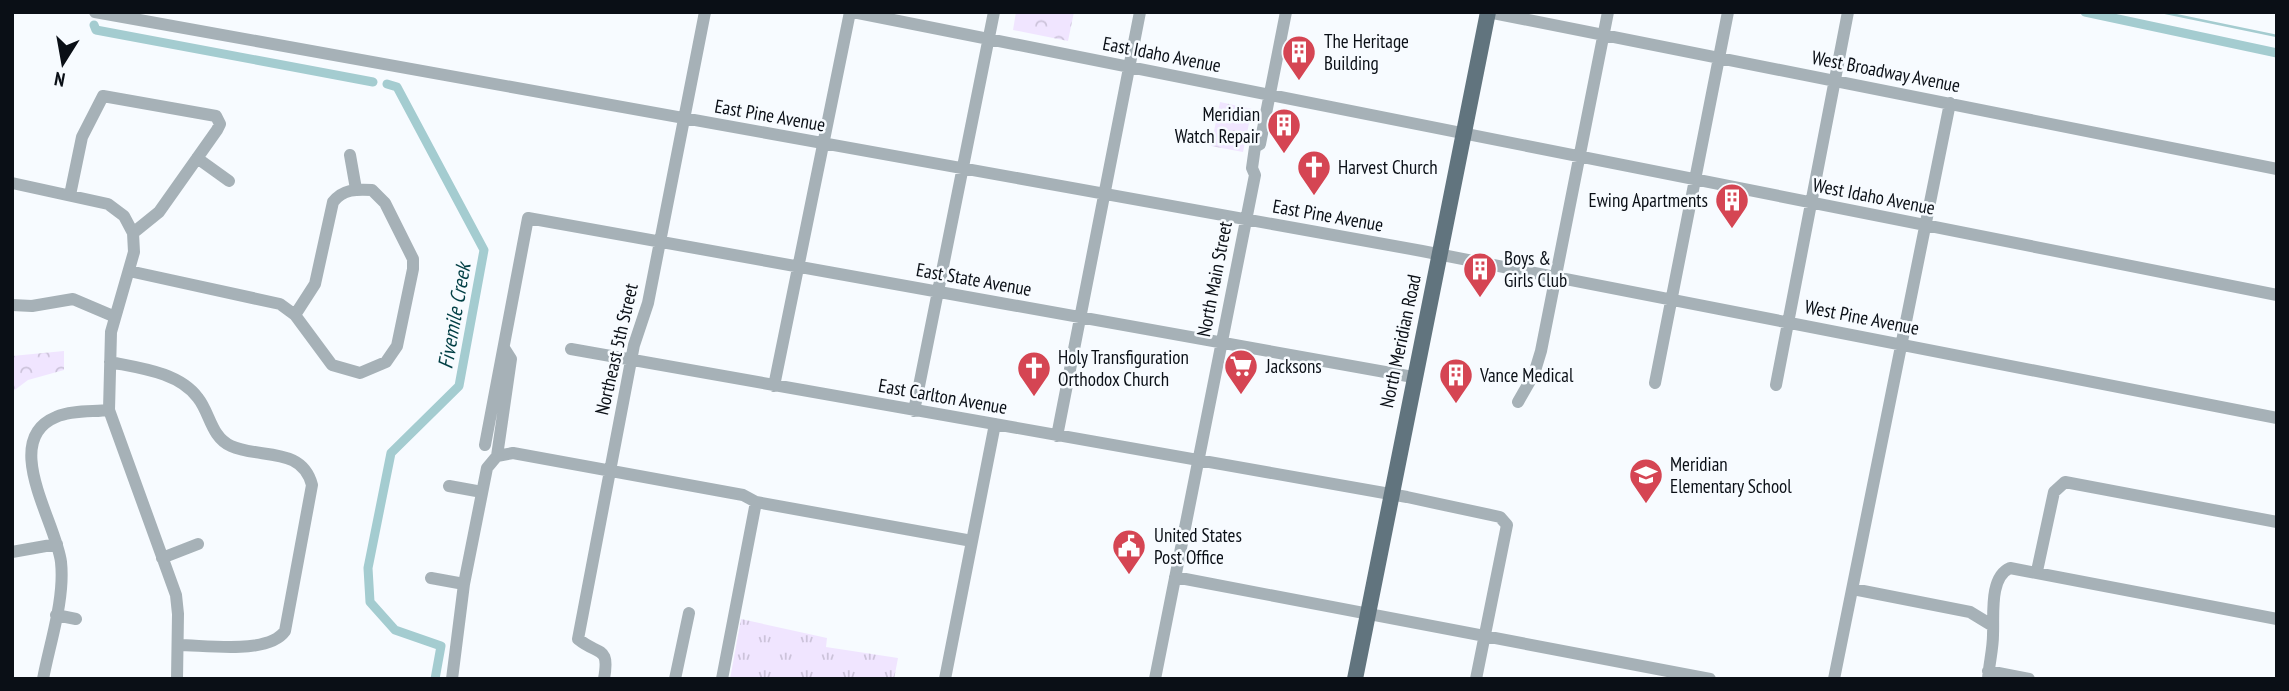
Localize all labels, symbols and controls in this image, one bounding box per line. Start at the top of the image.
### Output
north arrow [28,28,98,98]
place label: The Heritage Building [1324,29,1409,75]
street label: East Idaho Avenue [1101,31,1223,77]
building icon: The Heritage Building [1280,33,1318,82]
street label: West Broadway Avenue [1810,45,1962,97]
text: N [52,67,67,92]
street label: East Pine Avenue [713,93,827,137]
place label: Meridian Watch Repair [1175,102,1261,148]
building icon: Meridian Watch Repair [1265,106,1303,155]
church icon: Harvest Church [1295,148,1333,197]
place label: Harvest Church [1338,155,1438,179]
street label: West Idaho Avenue [1811,172,1937,220]
building icon: Ewing Apartments [1713,181,1751,230]
place label: Ewing Apartments [1589,188,1708,212]
street label: East Pine Avenue [1271,193,1385,237]
street label: North Main Street [1191,218,1237,339]
place label: Boys & Girls Club [1504,246,1567,292]
building icon: Boys & Girls Club [1461,250,1499,299]
street label: East State Avenue [914,257,1034,301]
water label: Fivemile Creek [431,258,477,371]
street label: North Meridian Road [1374,272,1426,410]
street label: Northeast 5th Street [589,280,643,417]
street label: West Pine Avenue [1803,294,1921,340]
place label: Holy Transfiguration Orthodox Church [1058,345,1189,391]
supermarket icon: Jacksons [1222,347,1260,396]
church icon: Holy Transfiguration Orthodox Church [1015,349,1053,398]
place label: Jacksons [1265,354,1322,378]
building icon: Vance Medical [1437,356,1475,405]
place label: Vance Medical [1479,363,1574,387]
street label: East Carlton Avenue [877,373,1009,419]
place label: Meridian Elementary School [1670,452,1792,498]
school or university icon: Meridian Elementary School [1627,456,1665,505]
place label: United States Post Office [1154,523,1242,569]
public building icon: United States Post Office [1110,527,1148,576]

